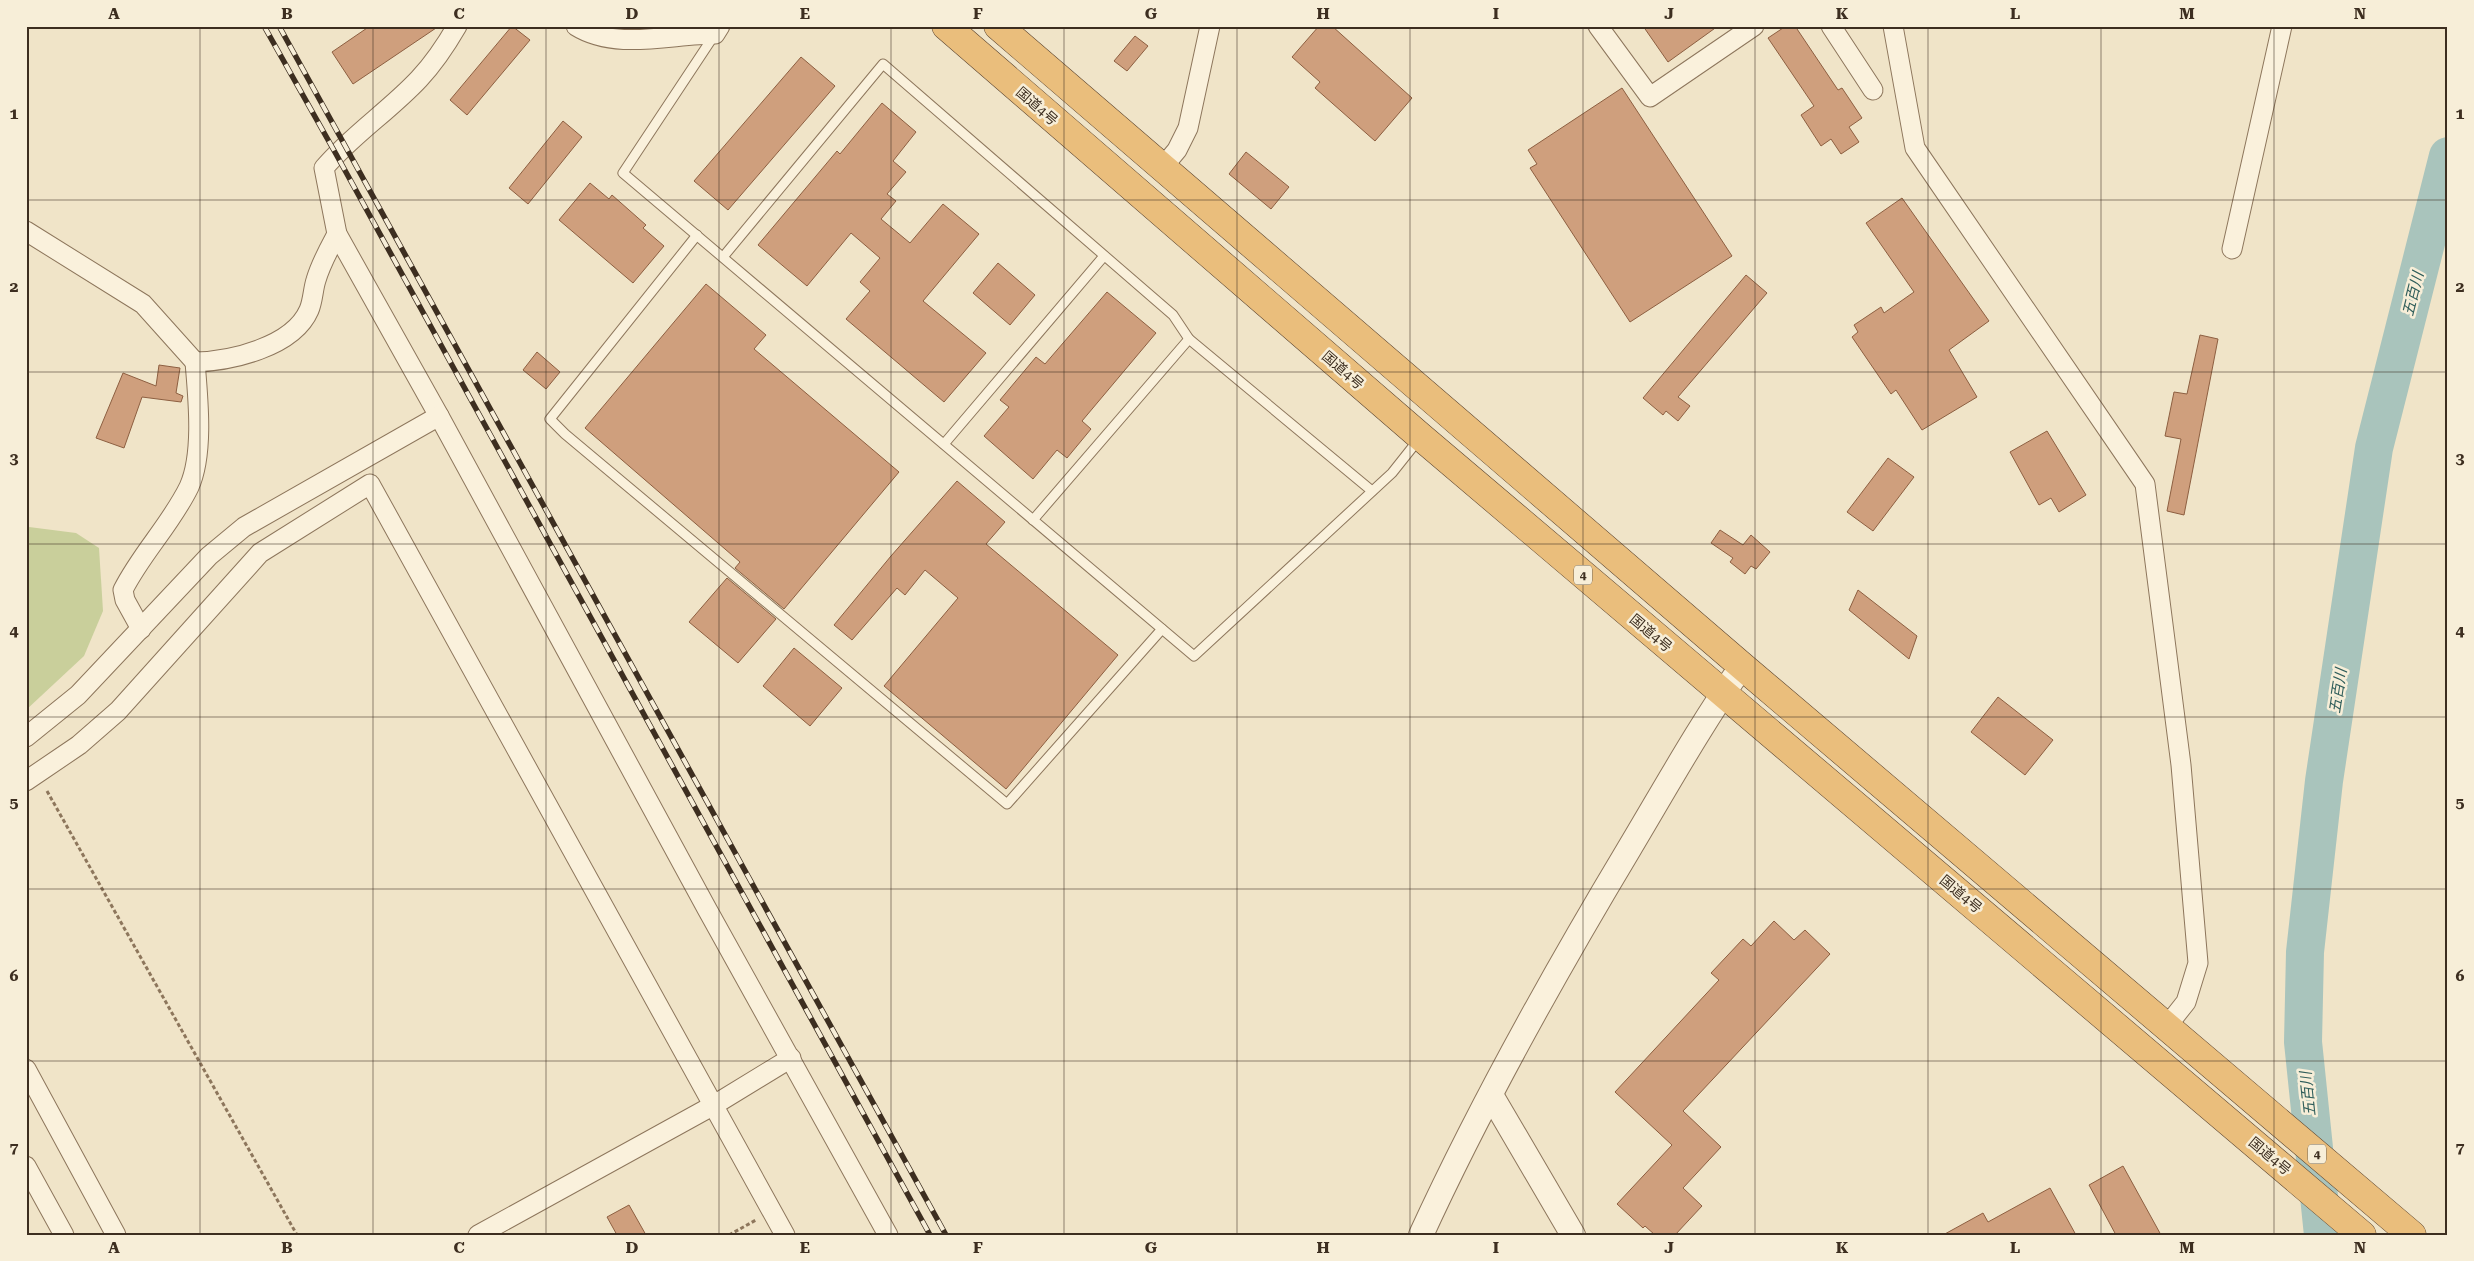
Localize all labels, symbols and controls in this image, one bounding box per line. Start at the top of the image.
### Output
text: A [108,4,120,23]
text: B [281,4,293,23]
text: C [453,4,465,23]
text: D [626,4,639,23]
text: E [800,4,810,23]
text: F [973,4,983,23]
text: G [1145,4,1158,23]
text: H [1316,4,1330,23]
text: I [1493,4,1499,23]
text: J [1664,4,1674,23]
text: K [1836,4,1849,23]
text: L [2010,4,2020,23]
text: M [2179,4,2195,23]
text: N [2354,4,2366,23]
street label: 国道4号 [1013,84,1061,128]
text: 1 [10,104,19,123]
text: 1 [2456,104,2465,123]
water label: 五百川 [2399,268,2428,318]
text: 2 [10,277,19,296]
text: 2 [2456,277,2465,296]
street label: 国道4号 [1319,348,1367,392]
text: 3 [10,449,19,468]
text: 3 [2456,449,2465,468]
road number: 4 [1574,566,1592,584]
street label: 国道4号 [1627,611,1675,655]
text: 4 [10,621,19,640]
text: 4 [2456,621,2465,640]
water label: 五百川 [2326,665,2351,715]
text: 5 [10,793,19,812]
text: 5 [2456,793,2465,812]
street label: 国道4号 [1937,872,1985,916]
text: 6 [10,966,19,985]
text: 6 [2456,966,2465,985]
water label: 五百川 [2296,1069,2319,1117]
street label: 国道4号 [2246,1134,2294,1178]
text: 7 [10,1138,19,1157]
text: 7 [2456,1138,2465,1157]
road number: 4 [2308,1144,2326,1164]
text: A [108,1238,120,1257]
text: B [281,1238,293,1257]
text: C [453,1238,465,1257]
text: D [626,1238,639,1257]
text: E [800,1238,810,1257]
text: F [973,1238,983,1257]
text: G [1145,1238,1158,1257]
text: H [1316,1238,1330,1257]
text: I [1493,1238,1499,1257]
text: J [1664,1238,1674,1257]
text: K [1836,1238,1849,1257]
text: L [2010,1238,2020,1257]
text: M [2179,1238,2195,1257]
text: N [2354,1238,2366,1257]

